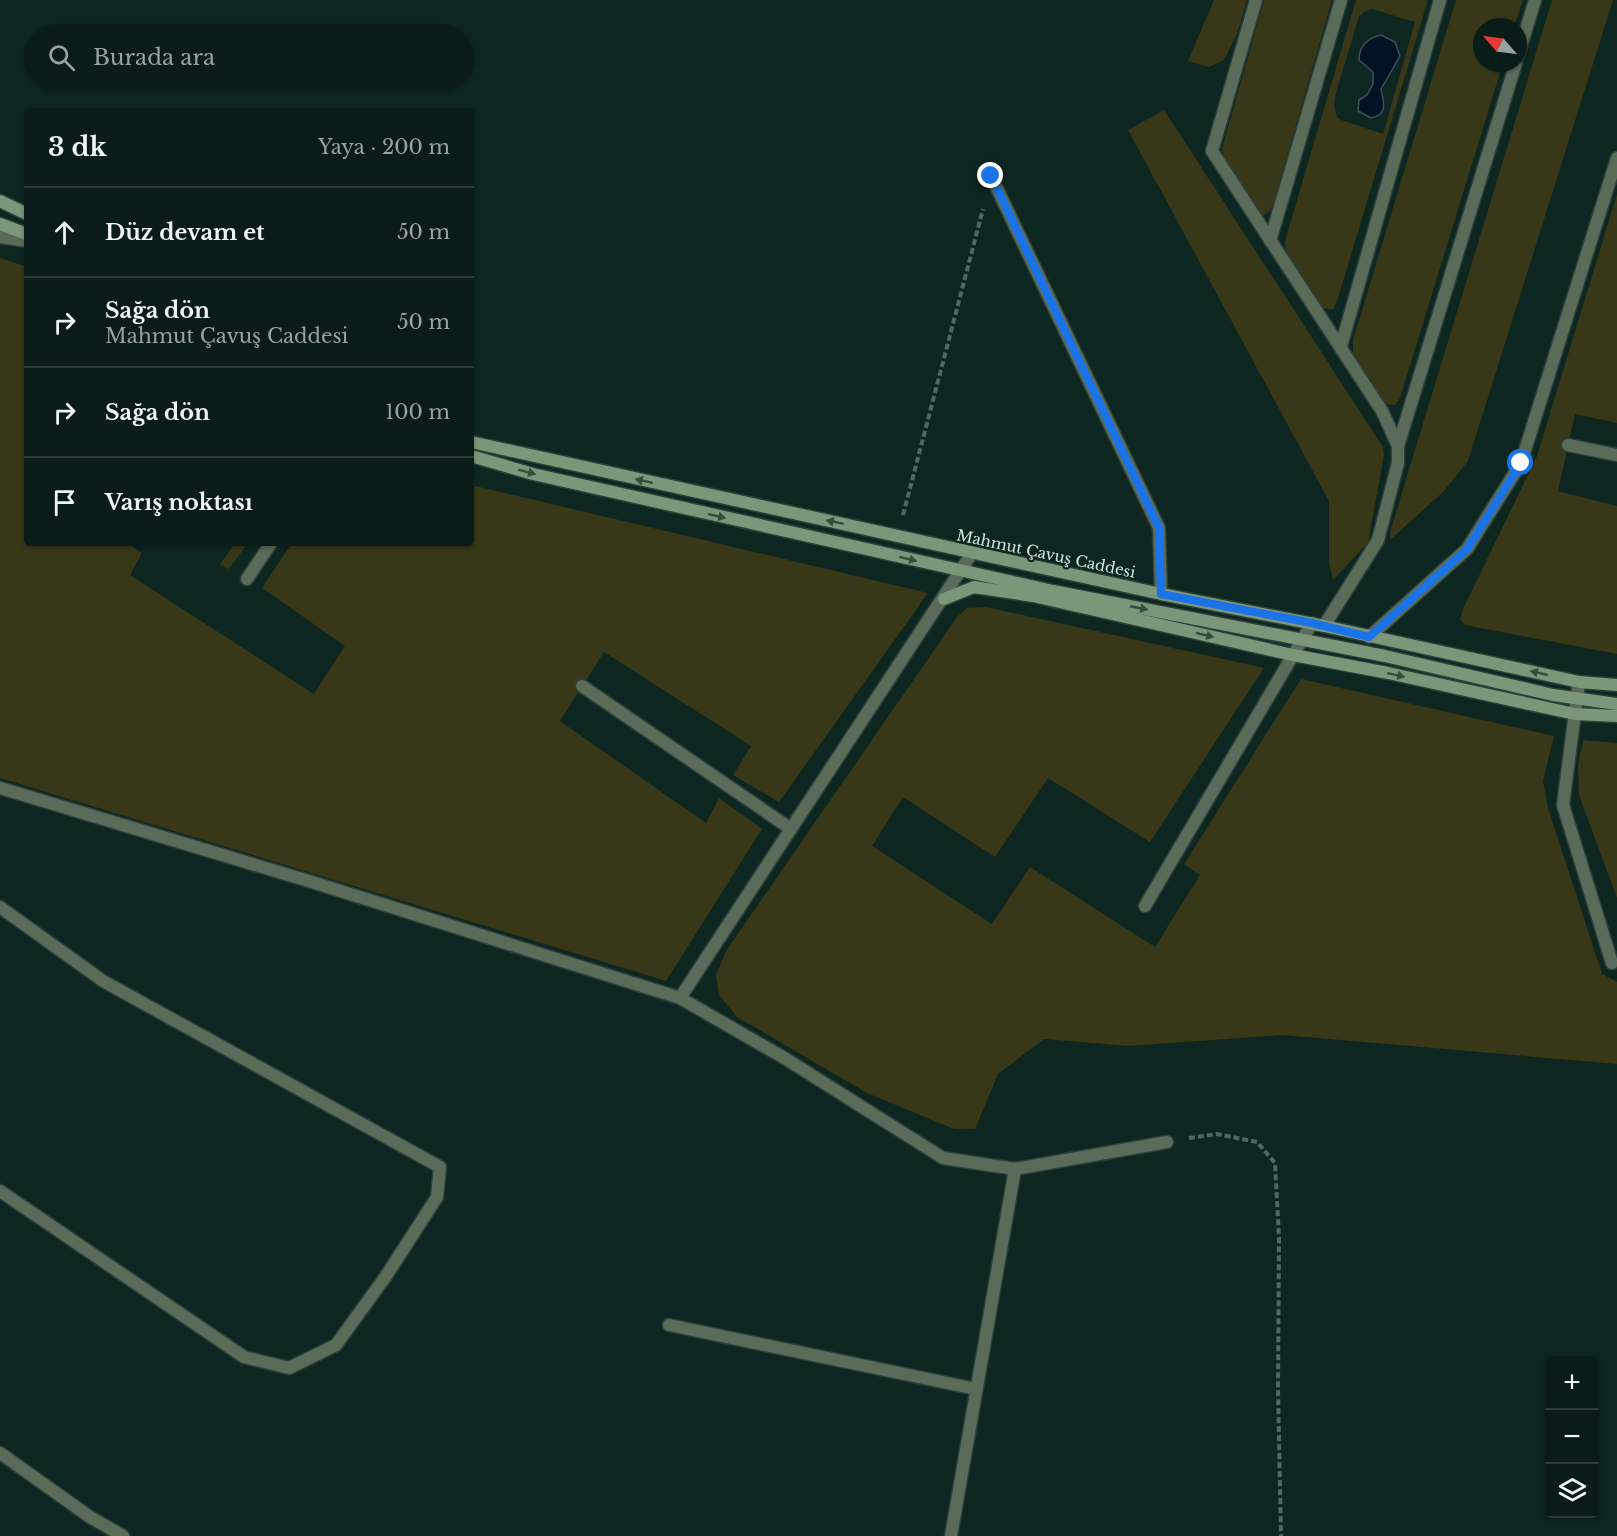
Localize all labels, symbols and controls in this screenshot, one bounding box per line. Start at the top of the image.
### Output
north arrow [1473,18,1527,72]
search box [24,24,474,90]
icon: search [45,41,78,74]
text: Burada ara [93,44,215,71]
text: 3 dk [48,131,107,163]
text: Yaya · 200 m [318,135,450,159]
route end [977,162,1003,188]
icon: ahead [48,216,81,249]
text: Düz devam et [105,219,265,246]
text: 50 m [397,220,450,244]
text: Sağa dön [105,297,210,324]
icon: right [48,306,81,339]
text: 50 m [397,310,450,334]
text: Mahmut Çavuş Caddesi [105,324,348,348]
icon: right [48,396,81,429]
text: Sağa dön [105,399,210,426]
text: 100 m [385,400,450,424]
route start [1507,449,1533,475]
one-way arrow [518,468,536,478]
one-way arrow [635,475,653,485]
icon: arrive [48,486,81,519]
text: Varış noktası [105,489,253,516]
one-way arrow [708,512,726,522]
one-way arrow [825,517,844,526]
street label: Mahmut Çavuş Caddesi [955,525,1137,582]
one-way arrow [898,554,917,564]
one-way arrow [1130,604,1149,613]
one-way arrow [1196,631,1215,640]
one-way arrow [1529,668,1548,677]
one-way arrow [1387,671,1406,680]
map controls [1545,1356,1599,1518]
button: + [1545,1356,1599,1410]
button: − [1545,1410,1599,1464]
button: layers [1545,1464,1599,1518]

